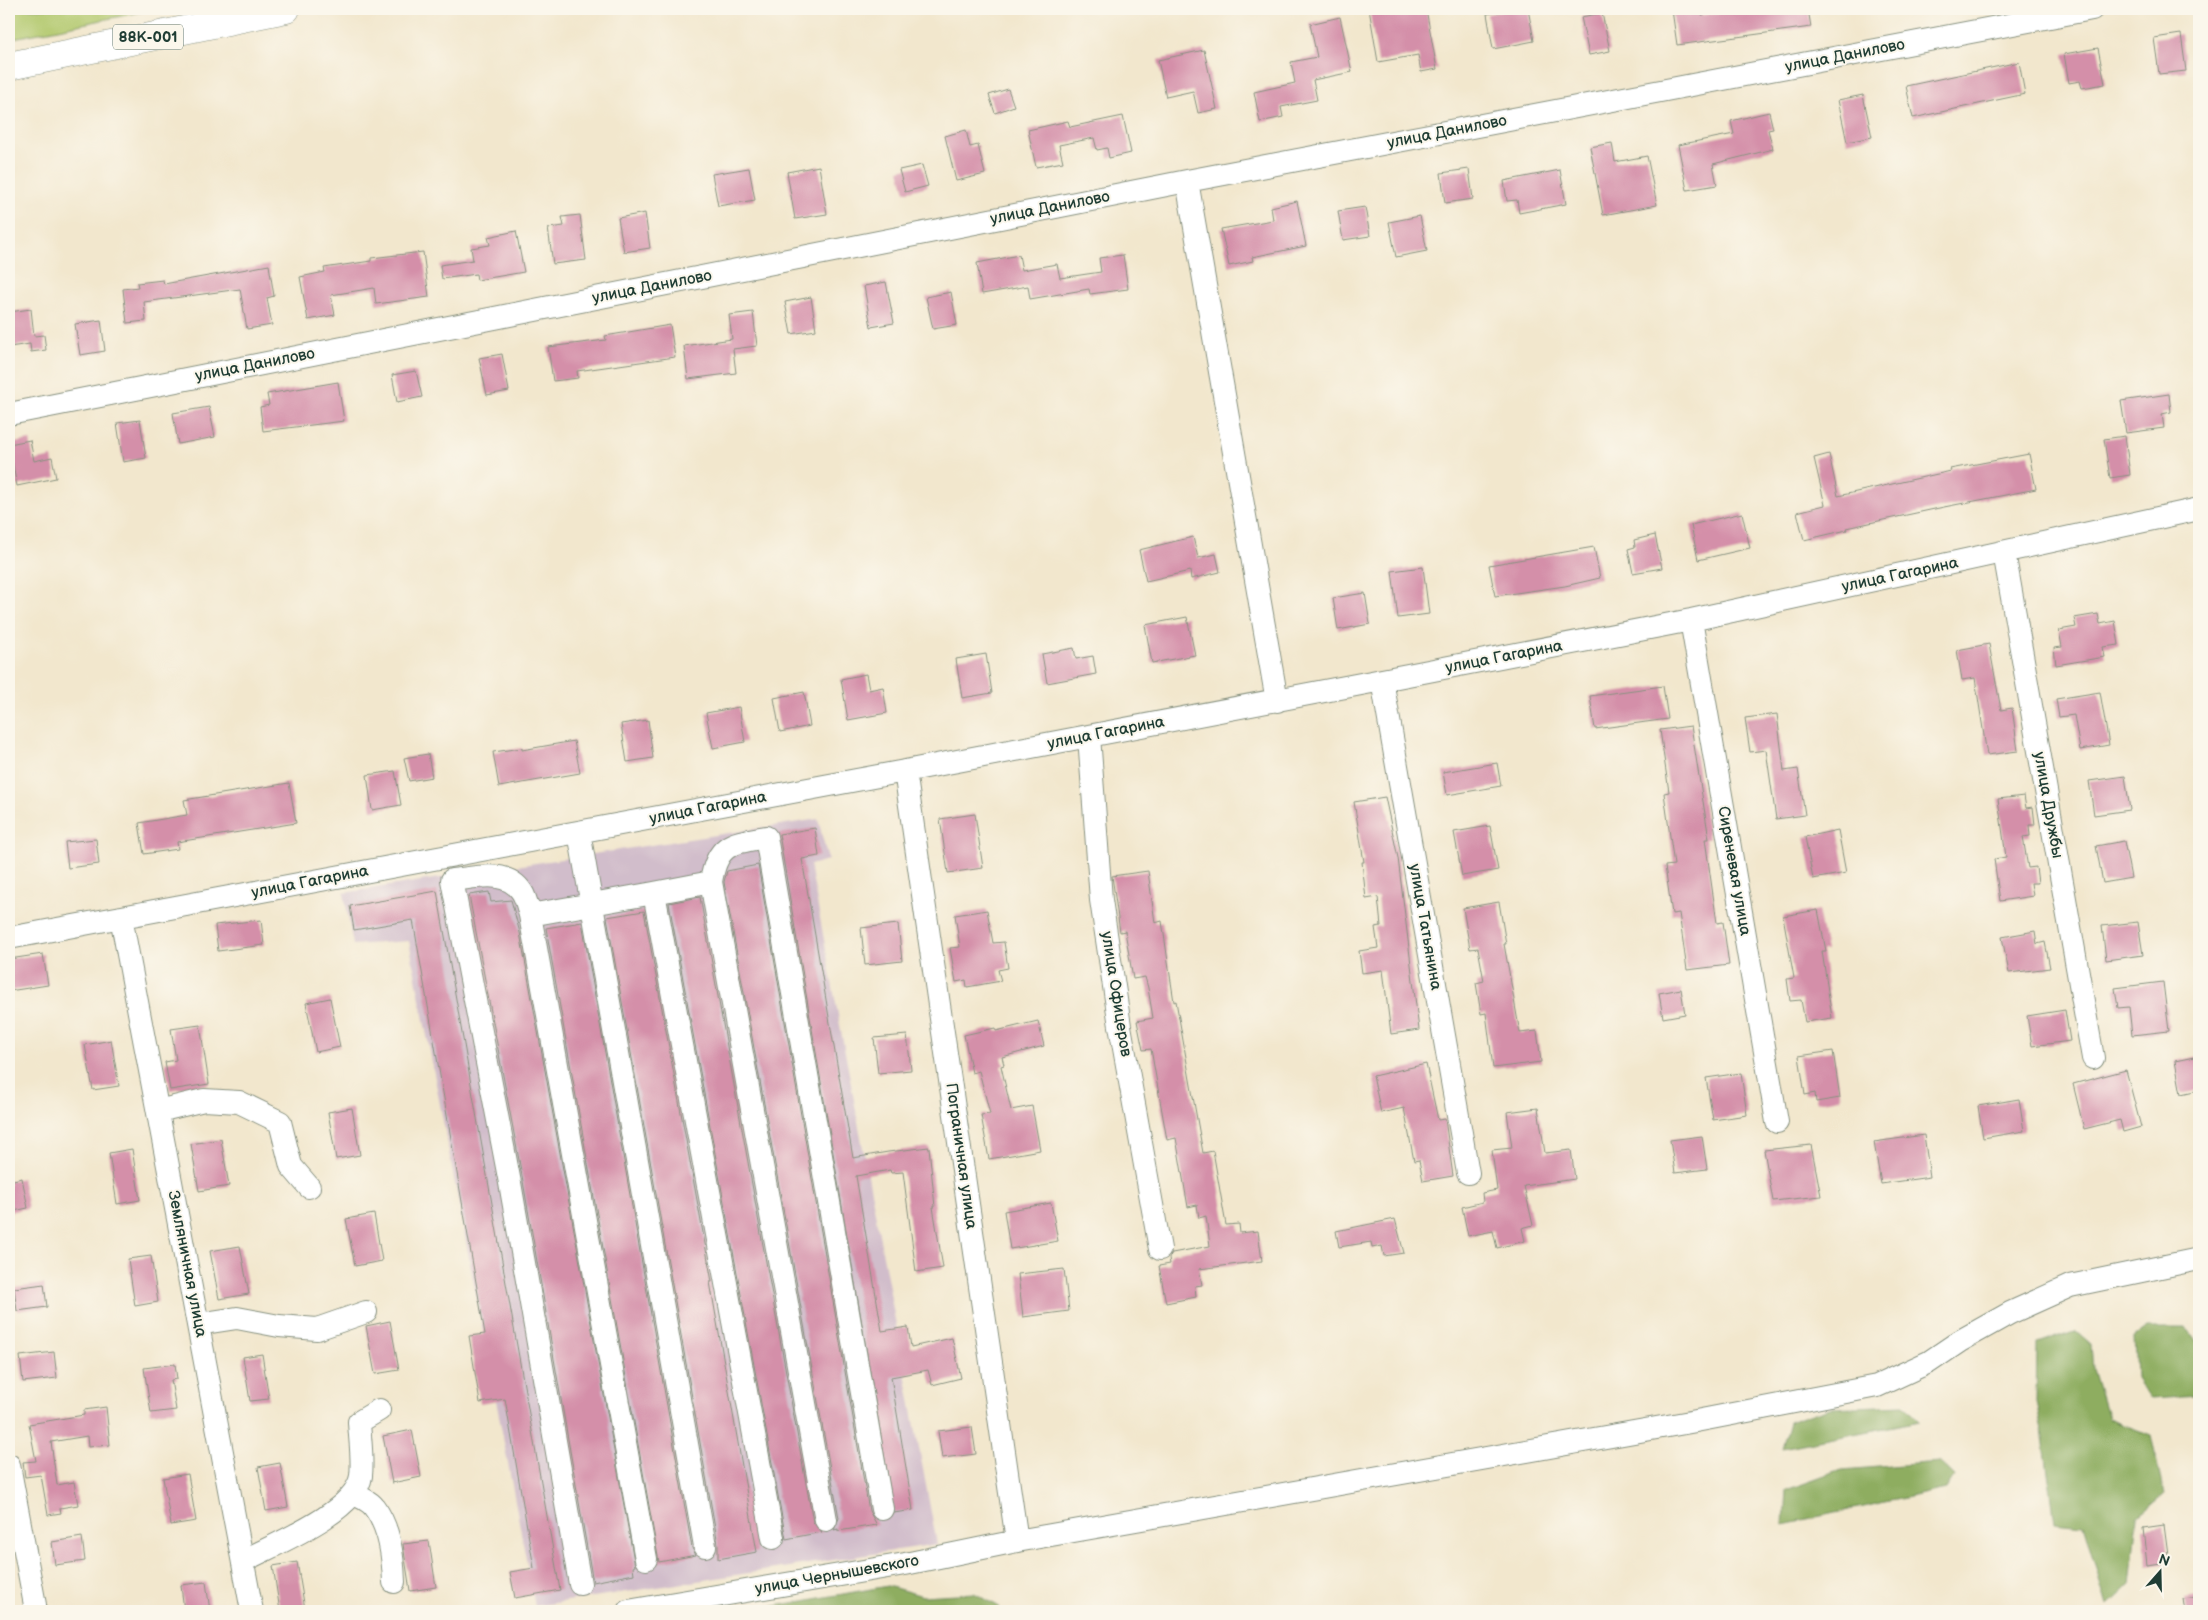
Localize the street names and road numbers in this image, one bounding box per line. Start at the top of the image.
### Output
road number: 88К-001 [113,24,183,50]
street label: улица Данилово [1784,35,1906,77]
street label: улица Данилово [1386,111,1508,153]
street label: улица Данилово [989,187,1111,229]
street label: улица Данилово [591,266,713,308]
street label: улица Данилово [194,344,316,386]
street label: улица Гагарина [1840,553,1961,597]
street label: улица Гагарина [1444,636,1565,678]
street label: улица Гагарина [1046,712,1167,754]
street label: улица Дружбы [2029,750,2067,860]
street label: улица Гагарина [648,787,769,829]
street label: Сиреневая улица [1713,805,1755,938]
street label: улица Гагарина [250,861,371,903]
street label: улица Татьянина [1405,862,1446,992]
street label: улица Офицеров [1097,930,1135,1059]
street label: Пограничная улица [941,1082,981,1231]
street label: Земляничная улица [163,1189,211,1339]
street label: улица Чернышевского [754,1551,920,1599]

